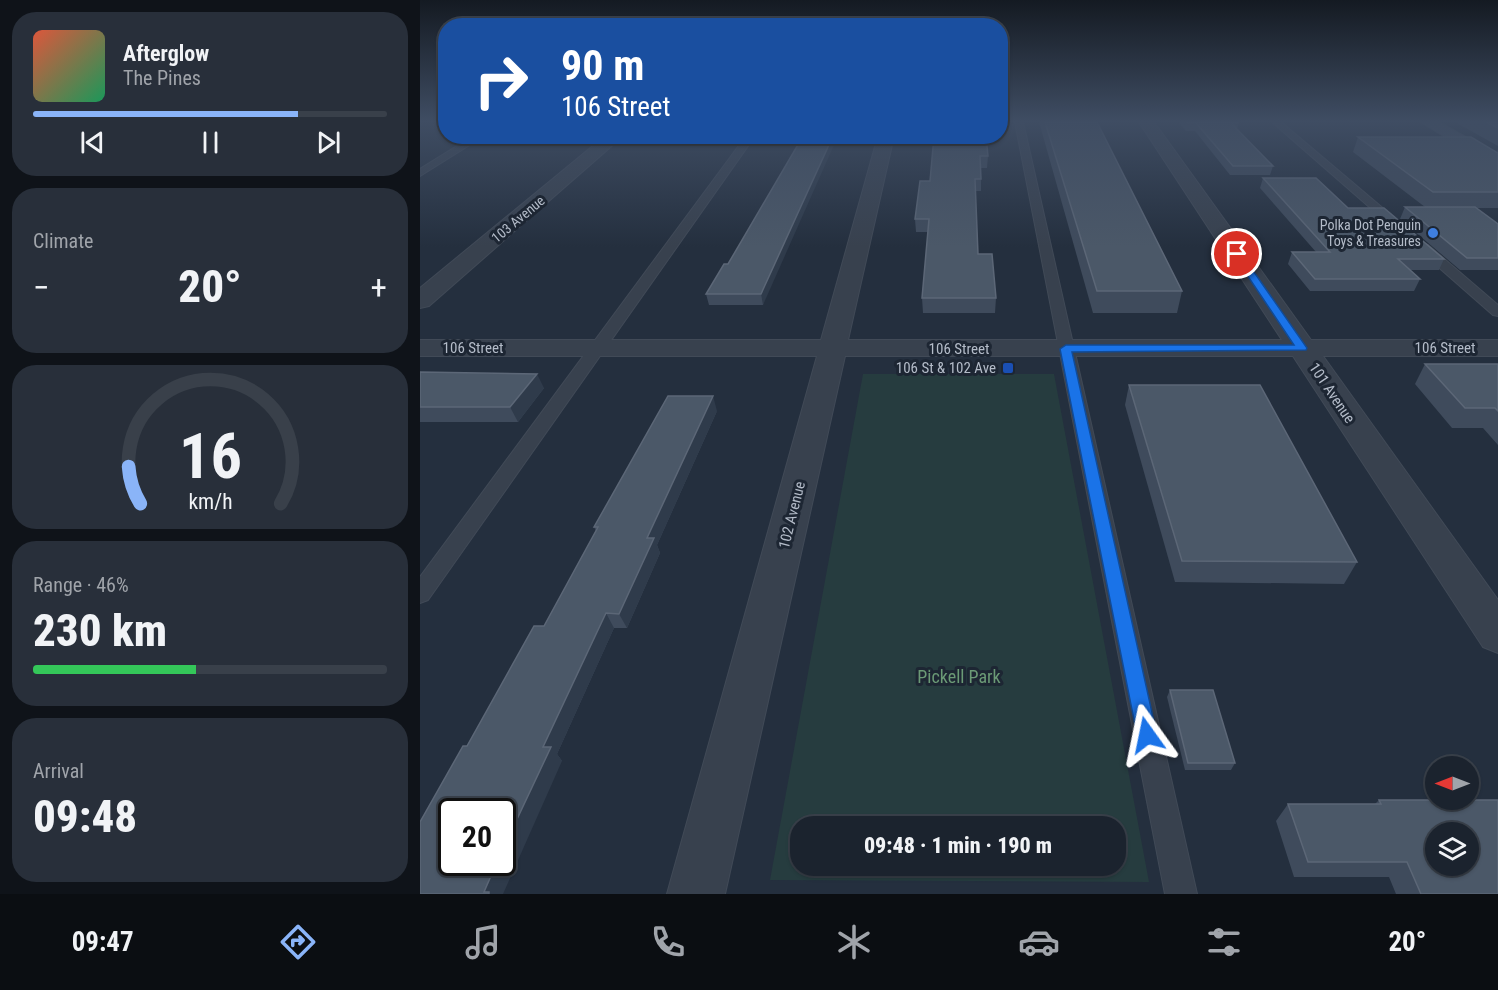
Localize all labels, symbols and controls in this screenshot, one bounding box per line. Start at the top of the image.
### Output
text: Afterglow [123,41,209,66]
text: 90 m [561,41,644,90]
icon: right [462,42,540,120]
text: The Pines [123,66,201,90]
text: 106 Street [561,91,670,123]
icon: previous [76,126,109,159]
icon: pause [194,126,227,159]
icon: next [312,126,345,159]
street label: 103 Avenue [488,192,548,246]
place label: Polka Dot Penguin Toys & Treasures [1320,217,1421,249]
marker: Polka Dot Penguin Toys & Treasures [1426,226,1440,240]
pin [1211,228,1262,279]
text: Climate [33,229,93,253]
icon: arrive [1220,237,1253,270]
text: 20° [178,260,242,313]
text: − [33,268,50,307]
text: + [371,268,387,307]
street label: 106 Street [443,339,503,357]
street label: 106 Street [1415,339,1475,357]
street label: 106 Street [929,340,989,358]
place label: 106 St & 102 Ave [896,359,996,377]
street label: 101 Avenue [1305,359,1359,427]
marker: 106 St & 102 Ave [1001,361,1015,375]
text: 16 [178,420,242,493]
street label: 102 Avenue [775,479,809,551]
text: km/h [188,489,232,514]
text: Range · 46% [33,573,129,597]
text: 230 km [33,604,167,657]
park label: Pickell Park [917,666,1001,687]
position arrow [1115,703,1179,767]
north arrow [1425,756,1479,810]
map controls [1425,756,1479,876]
text: Arrival [33,759,84,783]
text: 09:48 [33,790,137,843]
speed limit sign: 20 [438,798,516,876]
button: layers [1425,822,1479,876]
text: 09:48 · 1 min · 190 m [864,833,1052,858]
icon: directions [277,921,319,963]
icon: music [462,921,504,963]
icon: phone [647,921,689,963]
icon: climate [833,921,875,963]
icon: car [1018,921,1060,963]
icon: filters [1203,921,1245,963]
text: 09:47 [72,926,134,958]
text: 20° [1388,926,1426,958]

